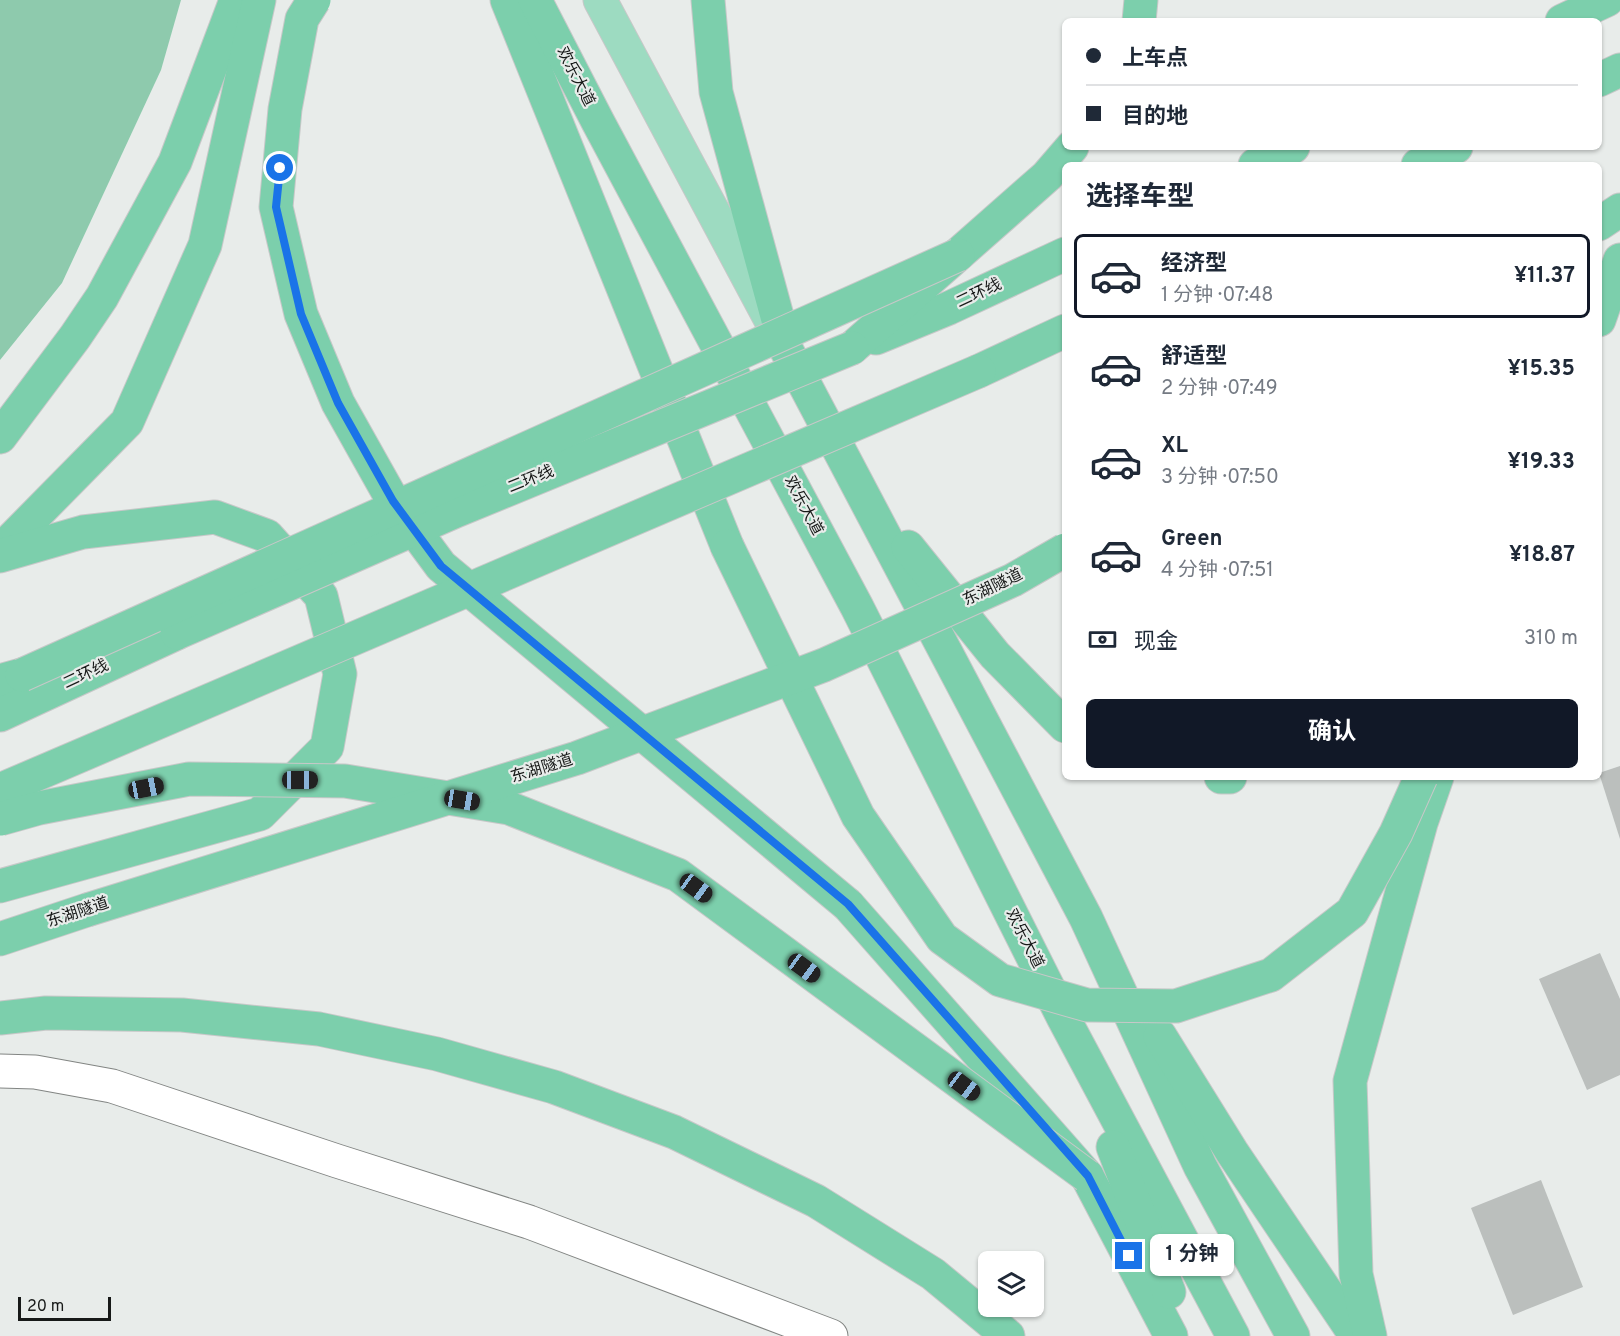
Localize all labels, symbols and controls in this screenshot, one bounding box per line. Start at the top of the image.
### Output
street label: 欢乐大道 [552,44,598,110]
text: 上车点 [1122,46,1188,73]
text: 目的地 [1122,104,1188,131]
route start [266,154,293,181]
text: 选择车型 [1086,181,1194,215]
icon: car [1089,249,1143,303]
text: 经济型 [1161,251,1227,278]
text: ¥11.37 [1514,263,1575,290]
street label: 二环线 [953,275,1005,313]
text: 1 分钟 · 07:48 [1161,283,1274,309]
icon: car [1089,342,1143,396]
text: 舒适型 [1161,344,1227,371]
text: ¥15.35 [1507,356,1575,383]
text: 2 分钟 · 07:49 [1161,376,1278,402]
text: XL [1161,433,1188,460]
icon: car [1089,435,1143,489]
text: ¥19.33 [1508,449,1575,476]
street label: 二环线 [505,462,557,498]
text: 3 分钟 · 07:50 [1161,465,1279,491]
street label: 欢乐大道 [779,473,827,539]
text: Green [1161,526,1223,553]
icon: car [1089,528,1143,582]
text: ¥18.87 [1509,542,1575,569]
text: 4 分钟 · 07:51 [1161,558,1274,584]
street label: 东湖隧道 [960,565,1026,611]
icon: cash [1086,623,1119,656]
text: 310 m [1524,626,1578,652]
text: 现金 [1134,629,1178,656]
street label: 二环线 [60,656,112,694]
button: 确认 [1086,699,1578,768]
street label: 东湖隧道 [508,750,576,788]
car [282,771,318,789]
car [127,776,165,800]
car [443,788,481,812]
car [676,870,716,906]
street label: 东湖隧道 [44,894,112,932]
street label: 欢乐大道 [1001,906,1047,972]
car [784,950,824,986]
car [944,1068,984,1104]
callout: 1 分钟 [1150,1235,1234,1277]
route end [1115,1242,1142,1269]
text: 1 分钟 [1166,1242,1219,1268]
map controls [978,1251,1044,1317]
button: layers [978,1251,1044,1317]
scale bar [18,1294,111,1322]
text: 20 m [27,1297,64,1317]

